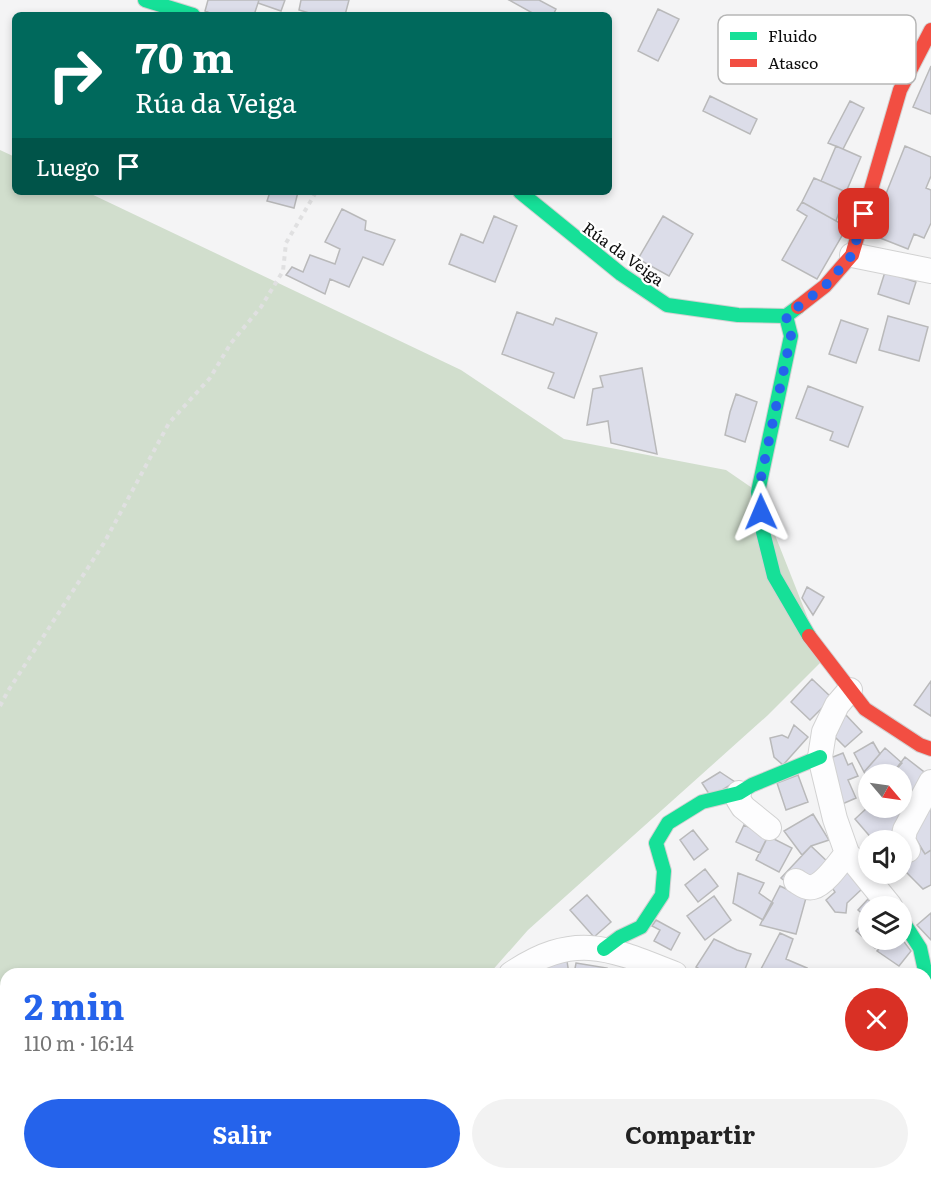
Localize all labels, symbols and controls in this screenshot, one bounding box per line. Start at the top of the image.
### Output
legend [718,15,916,84]
text: Fluido [768,23,817,47]
text: 70 m [135,24,234,86]
icon: right [36,36,114,114]
text: Atasco [768,50,818,74]
text: Rúa da Veiga [135,81,297,121]
text: Luego [36,150,100,183]
icon: arrive [112,150,145,183]
pin [838,188,889,239]
icon: arrive [847,197,880,230]
street label: Rúa da Veiga [578,215,670,291]
position arrow [729,480,793,544]
north arrow [858,764,912,818]
map controls [858,764,912,950]
button: sound [858,830,912,884]
button: layers [858,896,912,950]
text: 2 min [24,978,125,1031]
button: close [845,988,908,1051]
text: 110 m · 16:14 [24,1027,134,1057]
button: Salir [24,1099,460,1168]
button: Compartir [472,1099,908,1168]

